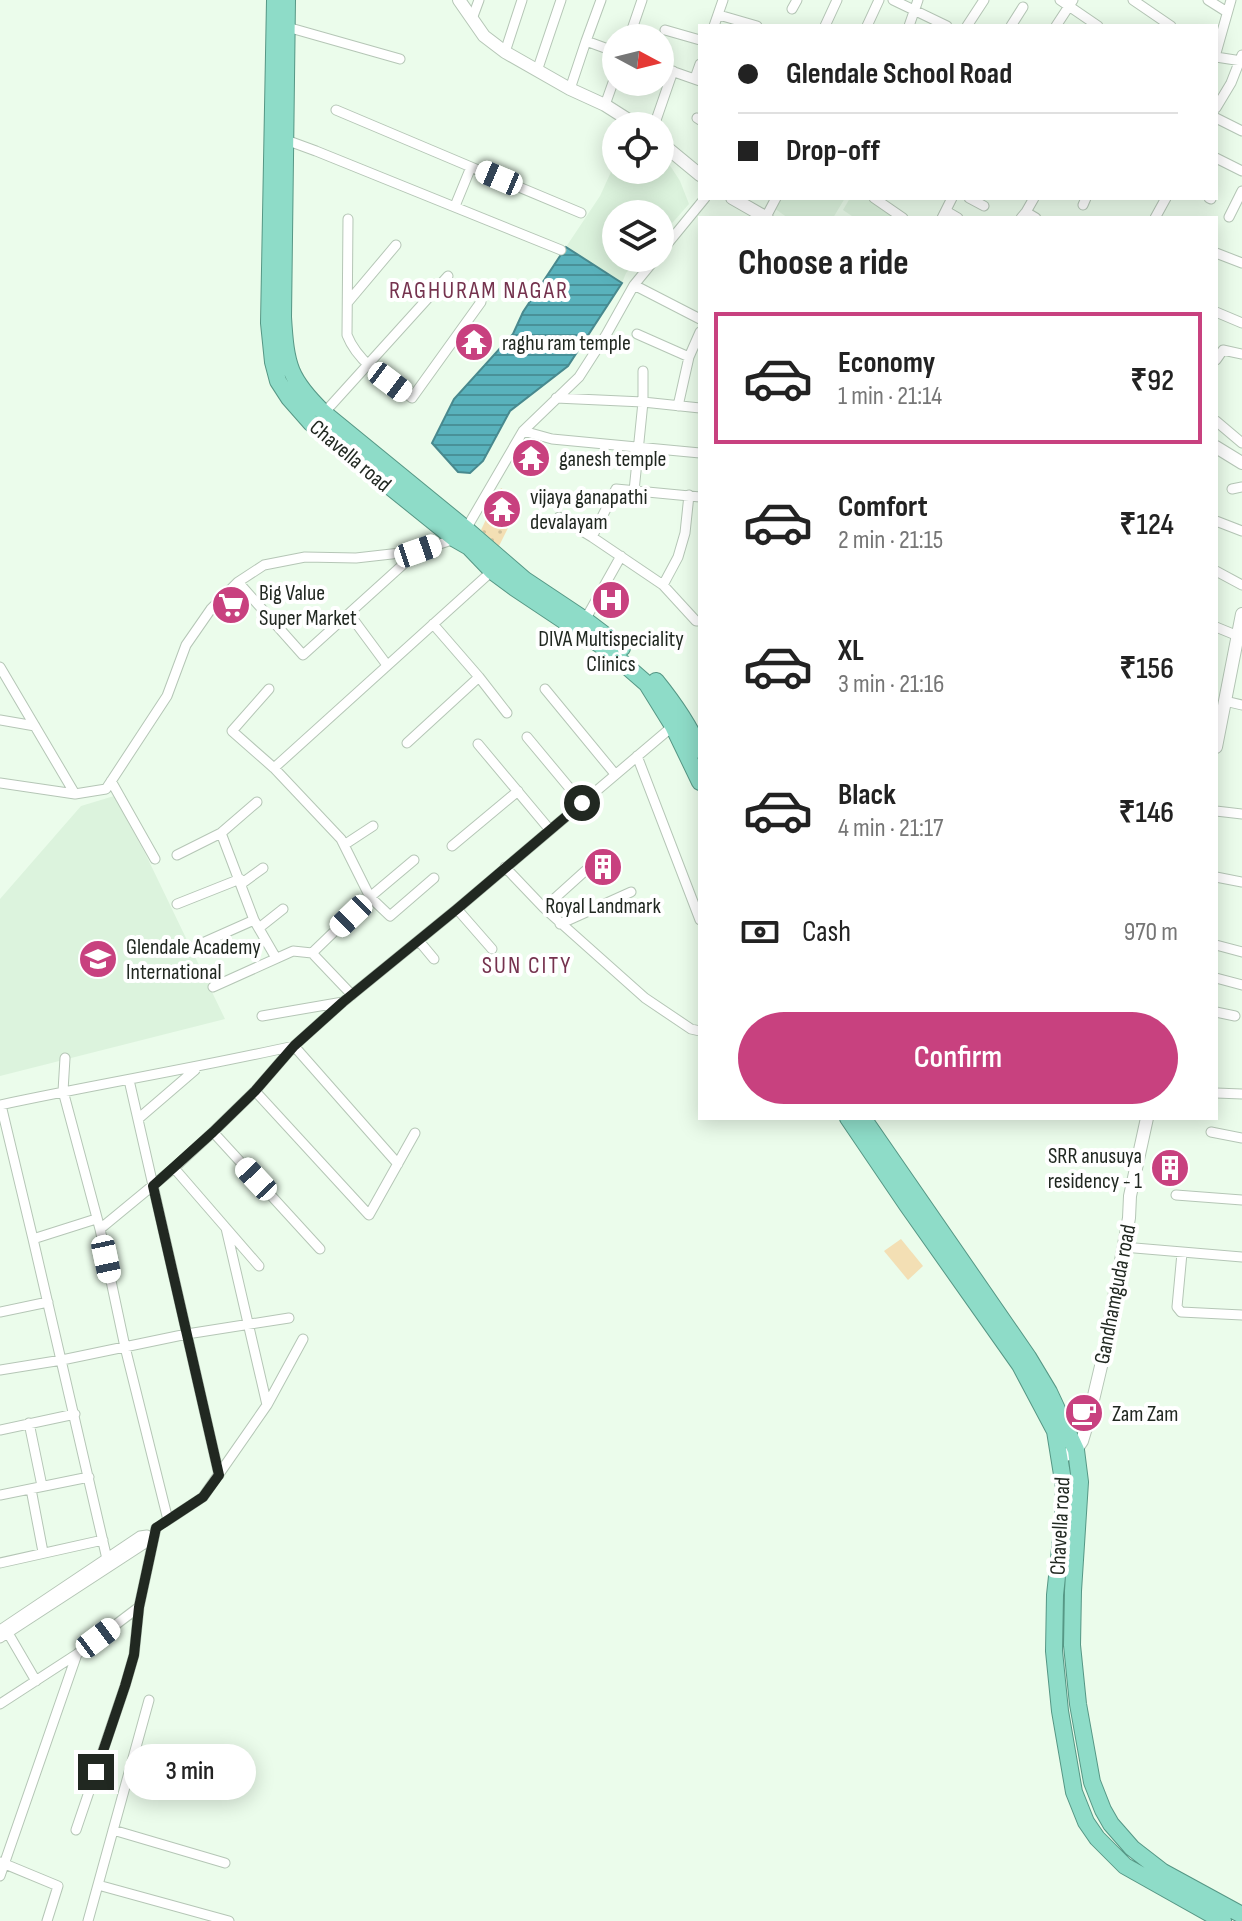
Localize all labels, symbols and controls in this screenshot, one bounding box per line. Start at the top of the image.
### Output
north arrow [602,24,674,96]
map controls [602,24,674,272]
text: Glendale School Road [786,56,1012,92]
button: locate [602,112,674,184]
text: Drop-off [786,133,880,169]
car [472,158,526,198]
button: layers [602,200,674,272]
text: Choose a ride [738,242,909,285]
district label: RAGHURAM NAGAR [389,276,569,305]
temple icon: raghu ram temple [453,321,495,363]
place label: raghu ram temple [502,330,631,357]
icon: car [742,342,814,414]
text: Economy [838,345,935,381]
car [364,358,416,406]
text: ₹92 [1130,363,1174,399]
text: 1 min · 21:14 [838,381,942,412]
street label: Chavella road [304,414,396,498]
temple icon: ganesh temple [510,437,552,479]
place label: ganesh temple [559,446,666,473]
place label: vijaya ganapathi devalayam [530,484,648,536]
icon: car [742,486,814,558]
temple icon: vijaya ganapathi devalayam [481,488,523,530]
text: Comfort [838,489,928,525]
text: ₹124 [1119,507,1174,543]
text: 2 min · 21:15 [838,525,943,556]
car [391,532,445,570]
hospital icon: DIVA Multispeciality Clinics [590,579,632,621]
place label: Big Value Super Market [259,580,357,632]
supermarket icon: Big Value Super Market [210,584,252,626]
place label: DIVA Multispeciality Clinics [538,626,684,678]
icon: car [742,630,814,702]
text: XL [838,633,864,669]
text: ₹156 [1119,651,1174,687]
text: 3 min · 21:16 [838,669,944,700]
icon: car [742,774,814,846]
text: Black [838,777,896,813]
route start [564,785,600,821]
text: ₹146 [1118,795,1174,831]
text: 4 min · 21:17 [838,813,943,844]
building icon: Royal Landmark [582,846,624,888]
car [325,891,377,941]
place label: Royal Landmark [545,893,661,920]
icon: cash [738,910,782,954]
text: Cash [802,914,851,950]
text: 970 m [1124,917,1178,948]
place label: Glendale Academy International [126,934,261,986]
school or university icon: Glendale Academy International [77,938,119,980]
district label: SUN CITY [482,951,572,980]
button: Confirm [738,1012,1178,1104]
place label: SRR anusuya residency - 1 [1048,1143,1142,1195]
building icon: SRR anusuya residency - 1 [1149,1147,1191,1189]
car [231,1153,281,1205]
street label: Gandhamguda road [1089,1222,1142,1366]
car [89,1233,123,1285]
cafe icon: Zam Zam [1063,1392,1105,1434]
place label: Zam Zam [1112,1401,1178,1428]
street label: Chavella road [1044,1476,1077,1576]
car [72,1614,124,1662]
callout: 3 min [124,1744,256,1800]
route end [78,1754,114,1790]
text: 3 min [166,1756,214,1787]

